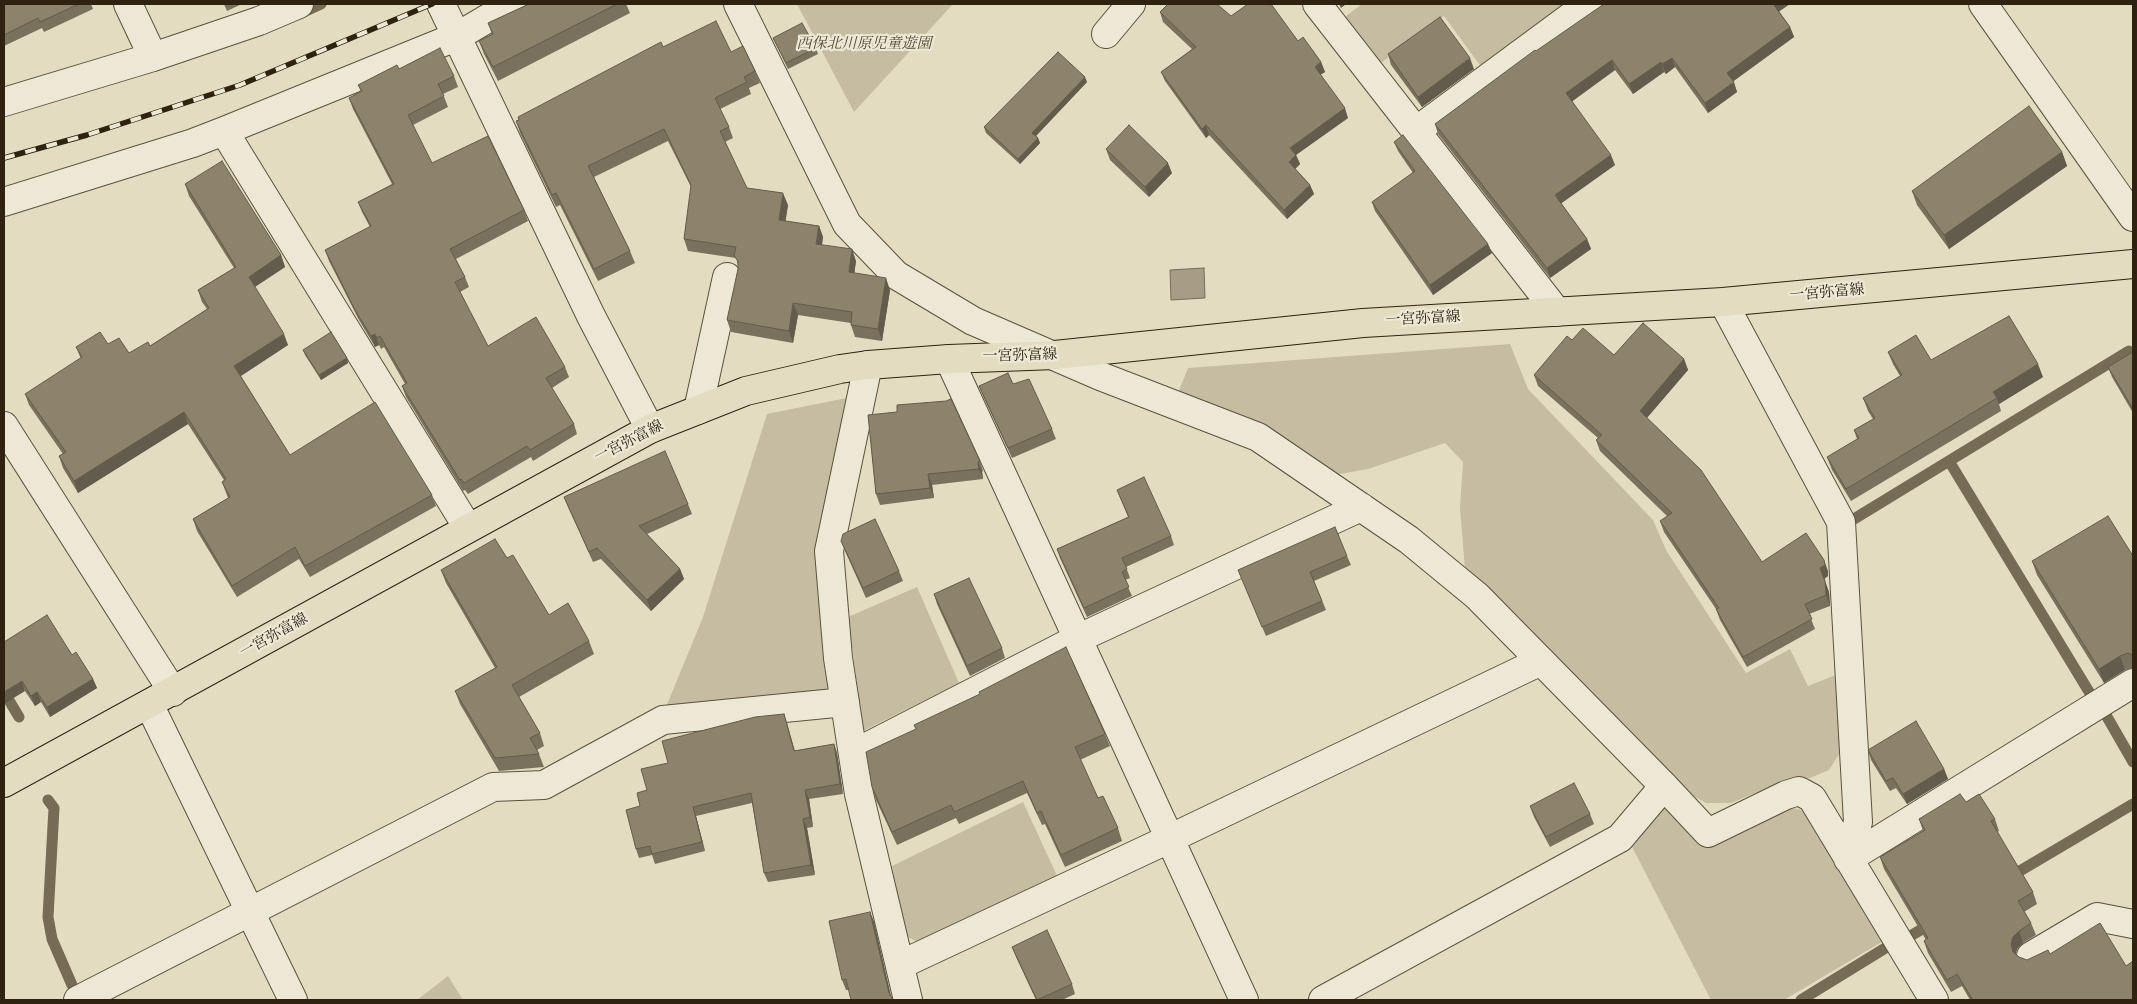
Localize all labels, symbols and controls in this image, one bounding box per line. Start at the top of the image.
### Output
park label: 西保北川原児童遊園 [797,35,931,53]
street label: 一宮弥富線 [1789,281,1865,305]
street label: 一宮弥富線 [1385,308,1461,330]
street label: 一宮弥富線 [982,346,1058,366]
street label: 一宮弥富線 [592,417,666,467]
street label: 一宮弥富線 [237,610,311,662]

